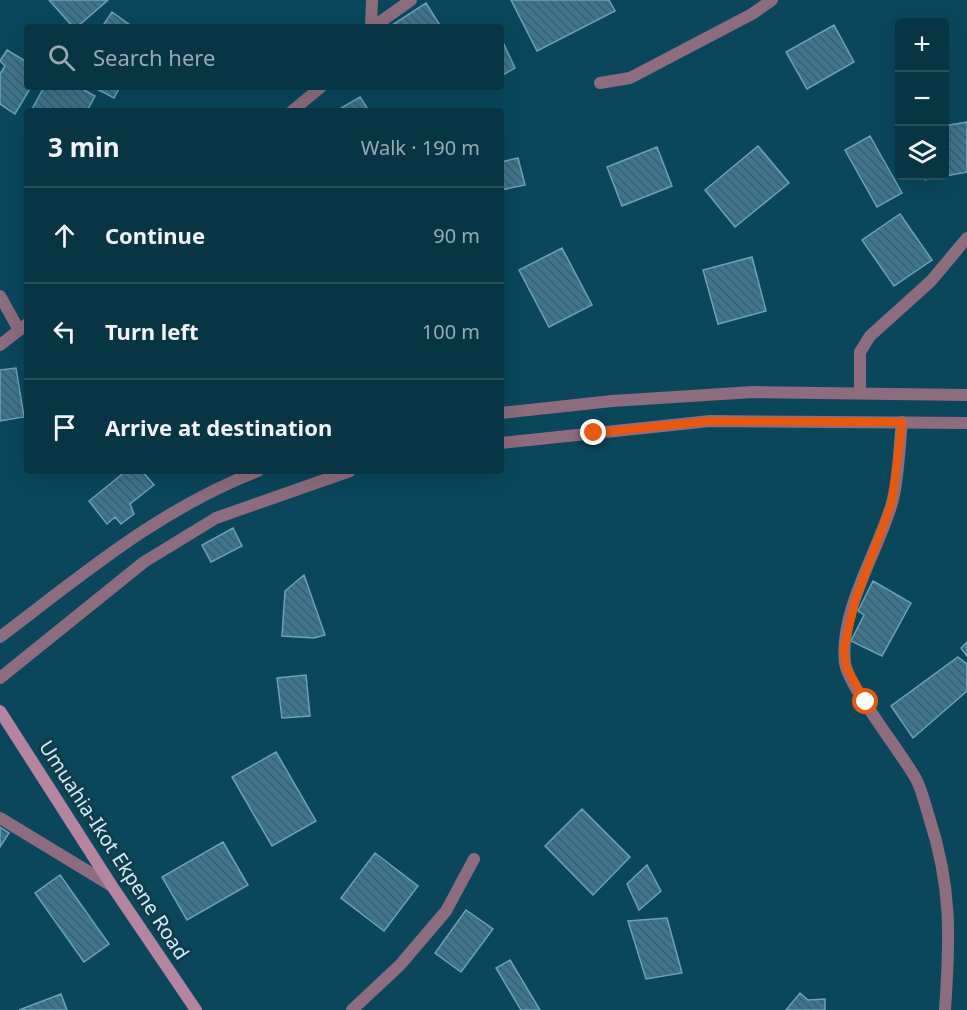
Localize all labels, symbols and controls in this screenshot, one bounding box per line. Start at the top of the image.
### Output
map controls [895,18,949,180]
button: + [895,18,949,72]
search box [24,24,504,90]
icon: search [45,41,78,74]
text: Search here [93,42,215,72]
button: − [895,72,949,126]
button: layers [895,126,949,180]
text: 3 min [48,129,120,165]
text: Walk · 190 m [361,134,480,161]
icon: ahead [48,219,81,252]
text: Continue [105,220,205,250]
text: 90 m [433,222,480,249]
icon: left [48,315,81,348]
text: Turn left [105,316,199,346]
text: 100 m [422,318,480,345]
icon: arrive [48,411,81,444]
text: Arrive at destination [105,412,332,442]
route end [580,419,606,445]
route start [852,688,878,714]
street label: Umuahia-Ikot Ekpene Road [33,735,196,965]

